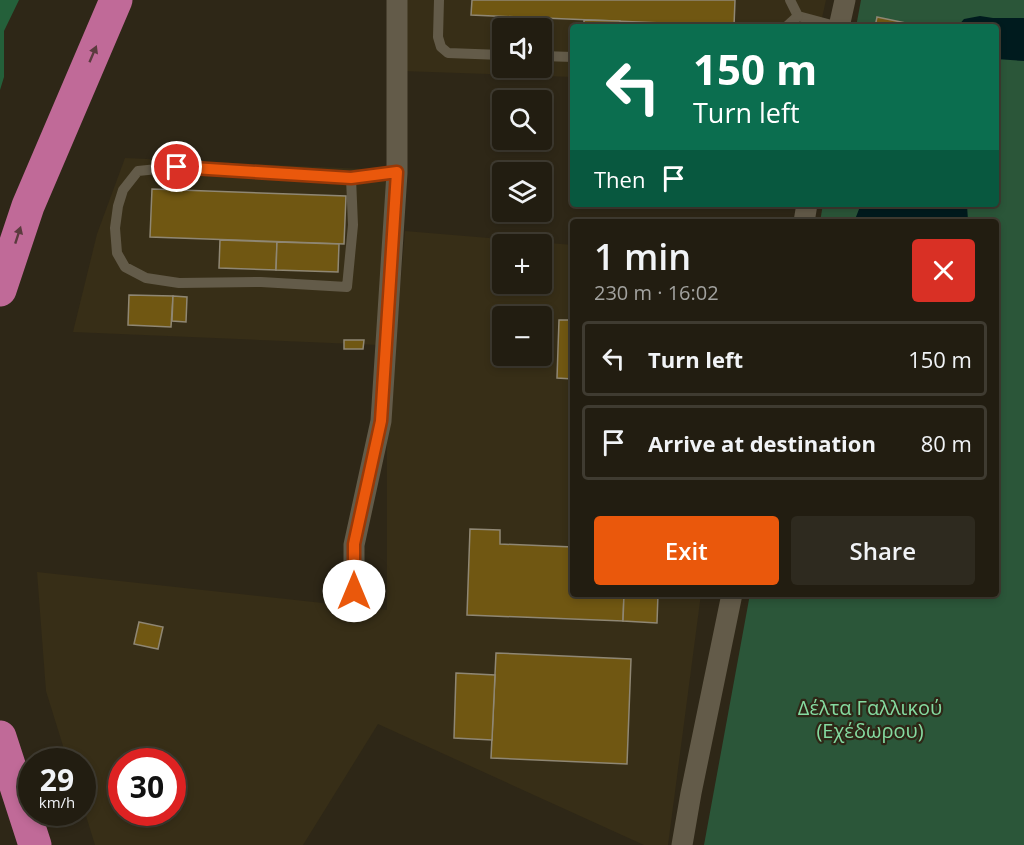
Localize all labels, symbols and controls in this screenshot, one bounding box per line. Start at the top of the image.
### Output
map controls [492,18,552,366]
button: sound [492,18,552,78]
text: 150 m [693,40,817,97]
one-way arrow [88,45,98,63]
icon: left [594,48,672,126]
button: search [492,90,552,150]
text: Turn left [693,94,800,131]
pin [151,141,202,192]
icon: arrive [160,150,193,183]
button: layers [492,162,552,222]
icon: arrive [657,162,690,195]
text: Then [594,164,645,194]
one-way arrow [14,226,24,244]
text: 1 min [594,232,691,281]
button: + [492,234,552,294]
button: close [912,239,975,302]
text: 230 m · 16:02 [594,279,719,306]
button: − [492,306,552,366]
icon: left [597,342,630,375]
text: Turn left [648,344,743,374]
text: 150 m [908,344,972,374]
icon: arrive [597,426,630,459]
text: Arrive at destination [648,428,876,458]
text: 80 m [921,428,972,458]
button: Exit [594,516,779,585]
button: Share [791,516,975,585]
position arrow [322,559,386,623]
park label: Δέλτα Γαλλικού (Εχέδωρου) [798,694,942,744]
speed limit sign: 30 [108,748,186,826]
text: 29 [40,759,74,800]
text: km/h [39,792,75,812]

